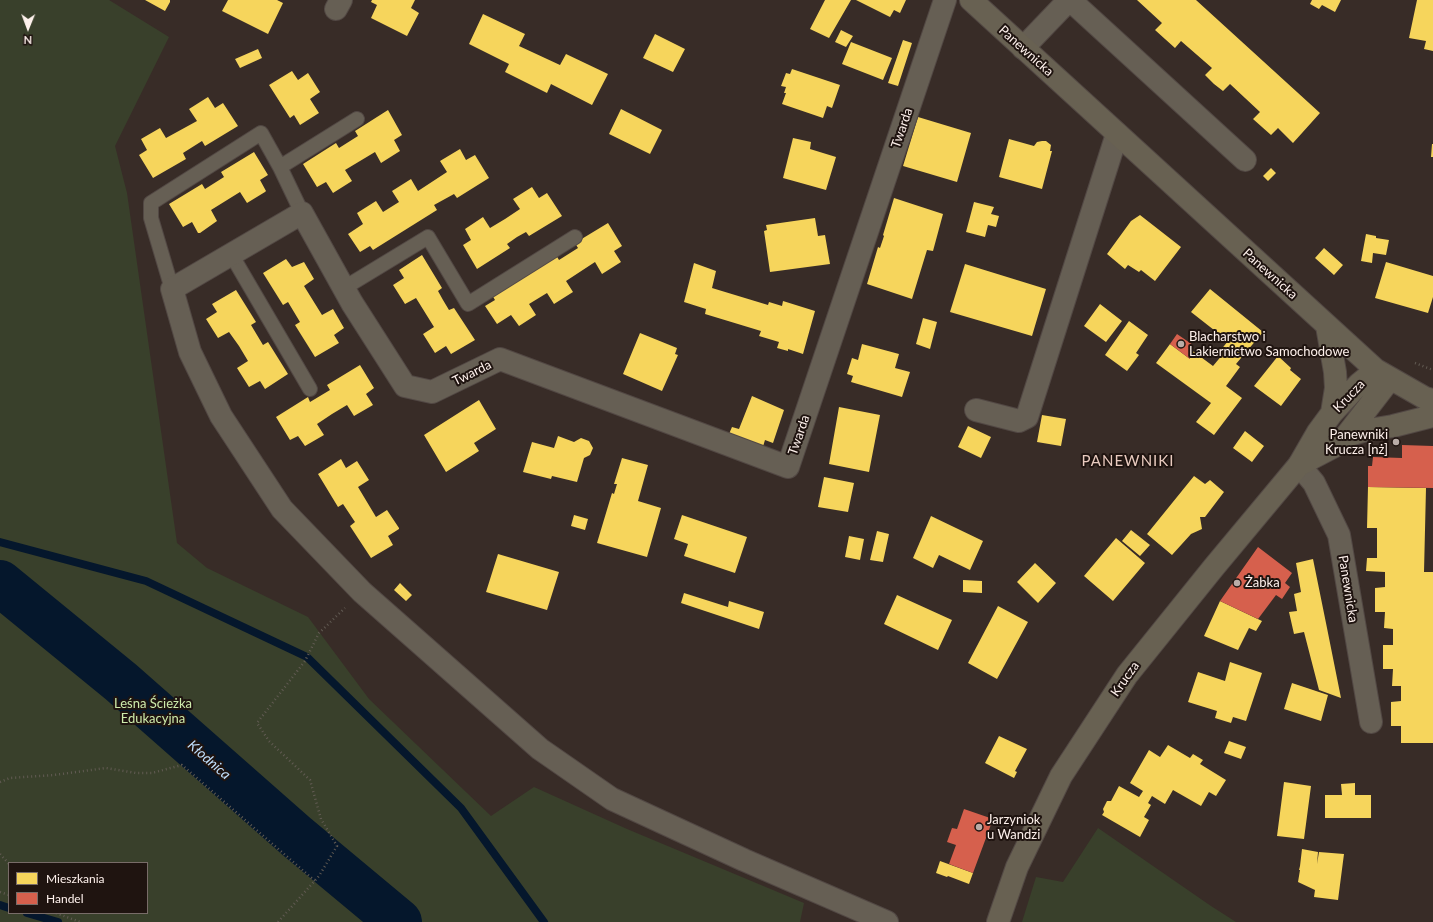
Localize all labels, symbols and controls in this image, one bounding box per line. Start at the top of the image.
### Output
north arrow [8,8,48,48]
street label: Panewnicka [996,22,1056,80]
text: N [23,34,32,47]
street label: Twarda [888,106,916,150]
street label: Panewnicka [1240,245,1300,303]
place label: Blacharstwo i Lakiernictwo Samochodowe [1189,329,1349,360]
marker: Blacharstwo i Lakiernictwo Samochodowe [1176,339,1186,349]
street label: Twarda [450,357,494,389]
street label: Krucza [1330,377,1368,415]
street label: Twarda [785,413,813,457]
place label: Panewniki Krucza [nż] [1325,427,1388,458]
marker: Panewniki Krucza [nż] [1391,437,1401,447]
district label: PANEWNIKI [1082,452,1174,470]
street label: Panewnicka [1335,554,1361,624]
place label: Żabka [1245,575,1280,591]
marker: Żabka [1232,578,1242,588]
street label: Krucza [1107,658,1143,700]
park label: Leśna Ścieżka Edukacyjna [114,696,192,727]
water label: Kłodnica [184,737,234,783]
place label: Jarzyniok u Wandzi [987,812,1040,843]
marker: Jarzyniok u Wandzi [974,822,984,832]
legend [8,862,148,914]
text: Mieszkania [46,871,105,886]
text: Handel [46,891,84,906]

